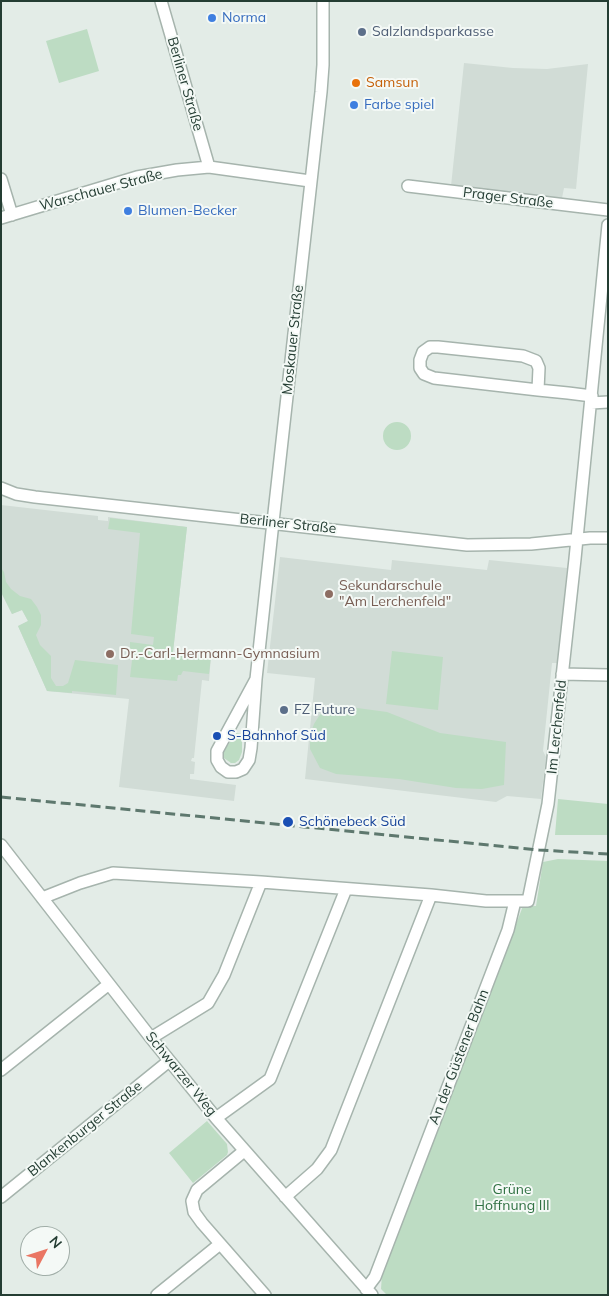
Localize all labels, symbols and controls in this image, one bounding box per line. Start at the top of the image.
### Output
place label: Norma [222,10,266,26]
marker: Norma [206,12,218,24]
place label: Salzlandsparkasse [372,24,494,40]
marker: Salzlandsparkasse [356,26,368,38]
street label: Berliner Straße [164,35,206,133]
place label: Samsun [366,75,419,91]
marker: Samsun [350,77,362,89]
place label: Farbe spiel [364,97,434,113]
marker: Farbe spiel [348,99,360,111]
street label: Warschauer Straße [38,166,164,214]
street label: Prager Straße [462,184,554,212]
place label: Blumen-Becker [138,203,237,219]
marker: Blumen-Becker [122,205,134,217]
street label: Moskauer Straße [279,284,307,396]
street label: Berliner Straße [239,511,337,537]
place label: Sekundarschule "Am Lerchenfeld" [339,578,451,610]
marker: Sekundarschule "Am Lerchenfeld" [323,588,335,600]
place label: Dr.-Carl-Hermann-Gymnasium [120,646,320,662]
marker: Dr.-Carl-Hermann-Gymnasium [104,648,116,660]
street label: Im Lerchenfeld [544,679,570,775]
place label: FZ Future [294,702,355,718]
marker: FZ Future [278,704,290,716]
place label: S-Bahnhof Süd [227,728,326,744]
marker: S-Bahnhof Süd [211,730,223,742]
place label: Schönebeck Süd [299,814,406,830]
marker: Schönebeck Süd [281,815,295,829]
street label: An der Güstener Bahn [425,987,493,1127]
street label: Schwarzer Weg [142,1028,220,1120]
street label: Blankenburger Straße [25,1078,145,1180]
park label: Grüne Hoffnung III [474,1182,550,1214]
north arrow [20,1226,70,1276]
text: N [45,1232,66,1252]

